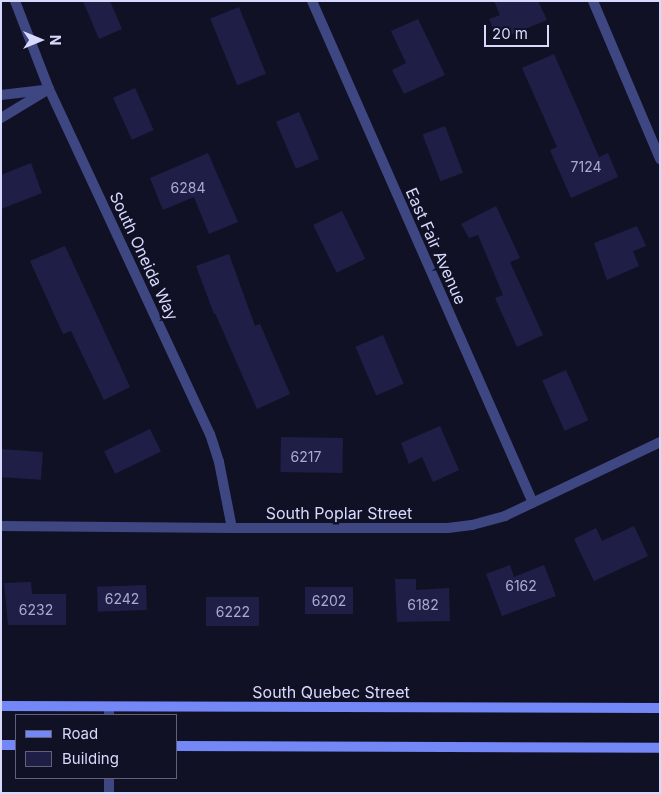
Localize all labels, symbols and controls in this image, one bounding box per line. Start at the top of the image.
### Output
north arrow [15,15,65,65]
scale bar [486,15,551,47]
text: 20 m [492,24,528,43]
text: N [47,35,64,45]
house number: 7124 [571,159,601,175]
house number: 6284 [171,180,205,196]
street label: East Fair Avenue [402,185,470,307]
street label: South Oneida Way [106,189,182,323]
house number: 6217 [291,449,321,465]
street label: South Poplar Street [266,503,412,523]
house number: 6162 [505,578,537,594]
house number: 6242 [105,591,139,607]
house number: 6202 [312,593,346,609]
house number: 6182 [407,597,439,613]
house number: 6232 [19,602,53,618]
house number: 6222 [216,604,250,620]
street label: South Quebec Street [252,682,410,702]
legend [15,714,178,779]
text: Road [62,724,98,743]
text: Building [62,749,119,768]

